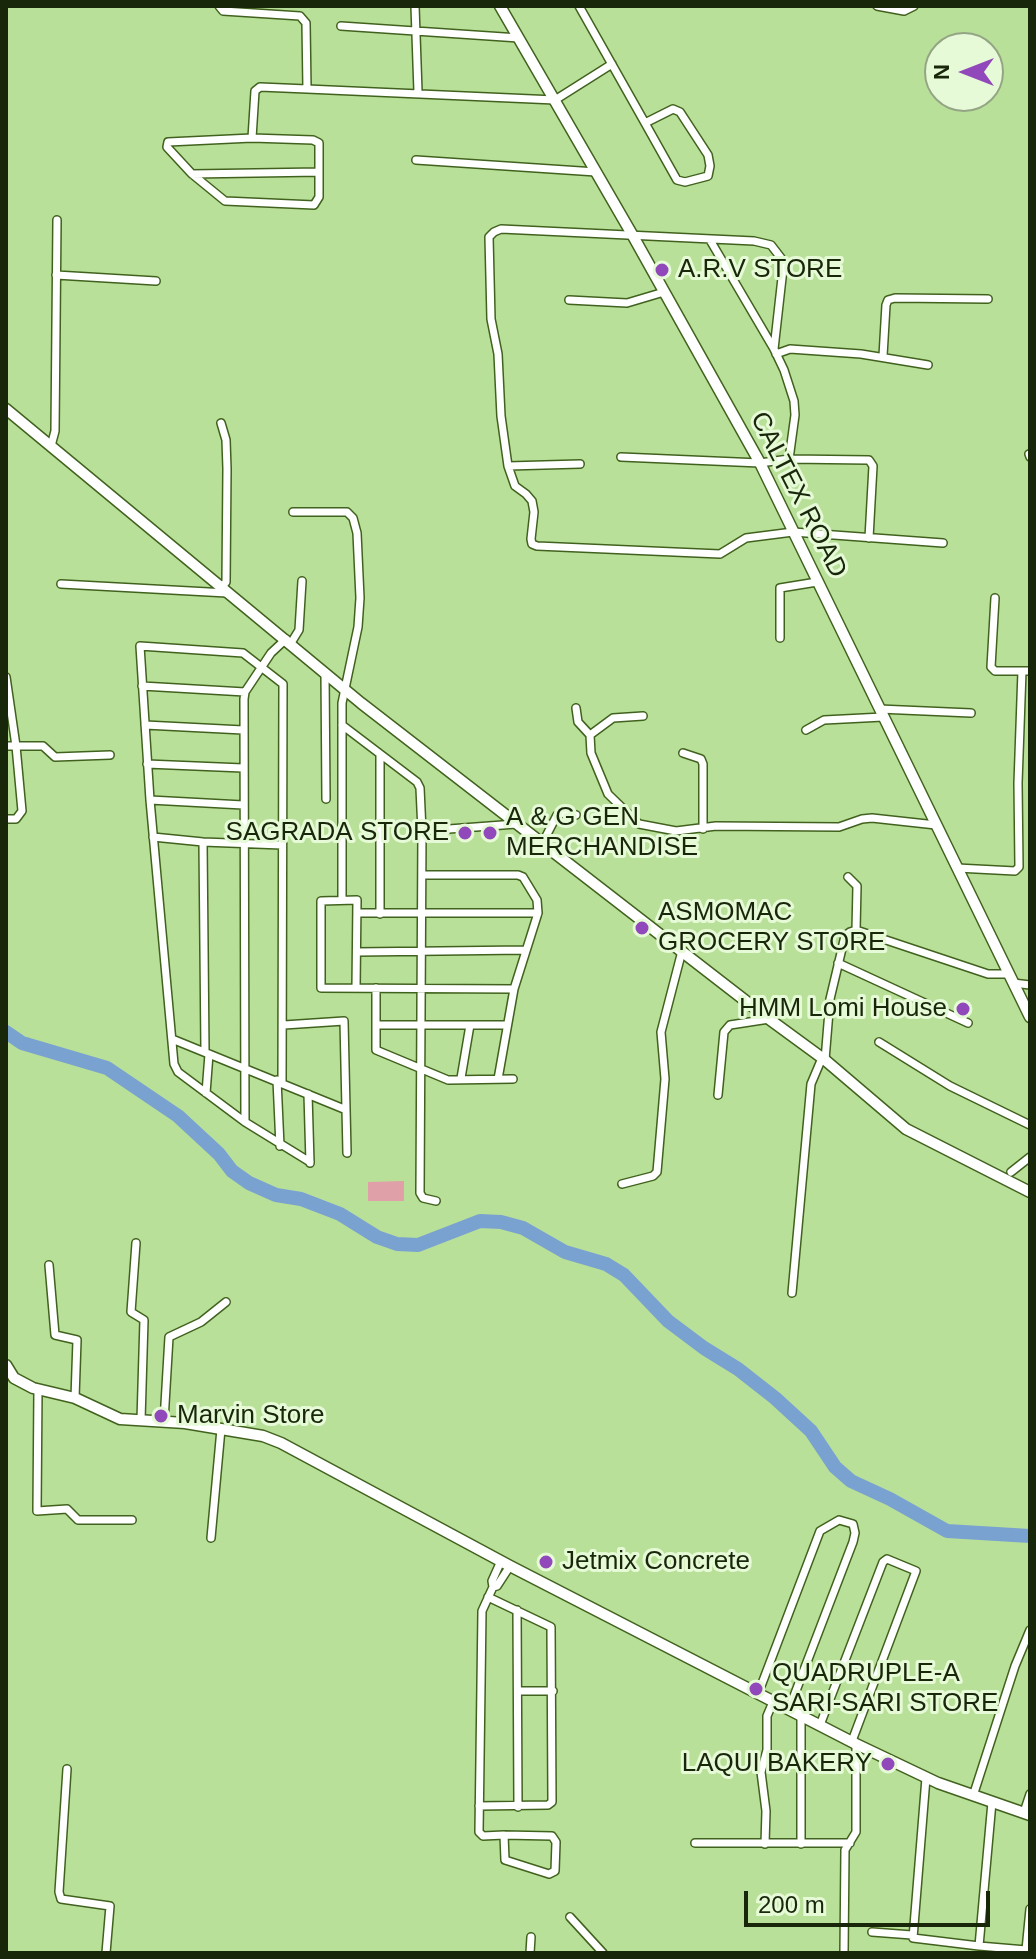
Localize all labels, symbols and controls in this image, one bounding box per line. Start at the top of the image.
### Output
north arrow [924,32,1004,112]
text: N [929,64,954,80]
place label: A.R.V STORE [678,254,842,286]
marker: A.R.V STORE [653,261,671,279]
street label: CALTEX ROAD [743,407,853,583]
place label: A & G GEN MERCHANDISE [506,802,698,864]
place label: SAGRADA STORE [226,817,449,849]
marker: SAGRADA STORE [456,824,474,842]
marker: A & G GEN MERCHANDISE [481,824,499,842]
place label: ASMOMAC GROCERY STORE [658,897,885,958]
marker: ASMOMAC GROCERY STORE [633,919,651,937]
place label: HMM Lomi House [739,993,947,1025]
marker: HMM Lomi House [954,1000,972,1018]
place label: Marvin Store [177,1400,324,1432]
marker: Marvin Store [152,1407,170,1425]
place label: Jetmix Concrete [562,1546,750,1578]
marker: Jetmix Concrete [537,1553,555,1571]
place label: QUADRUPLE-A SARI-SARI STORE [772,1658,998,1720]
marker: QUADRUPLE-A SARI-SARI STORE [747,1680,765,1698]
place label: LAQUI BAKERY [682,1748,872,1780]
marker: LAQUI BAKERY [879,1755,897,1773]
scale bar [748,1875,994,1925]
text: 200 m [758,1891,825,1918]

